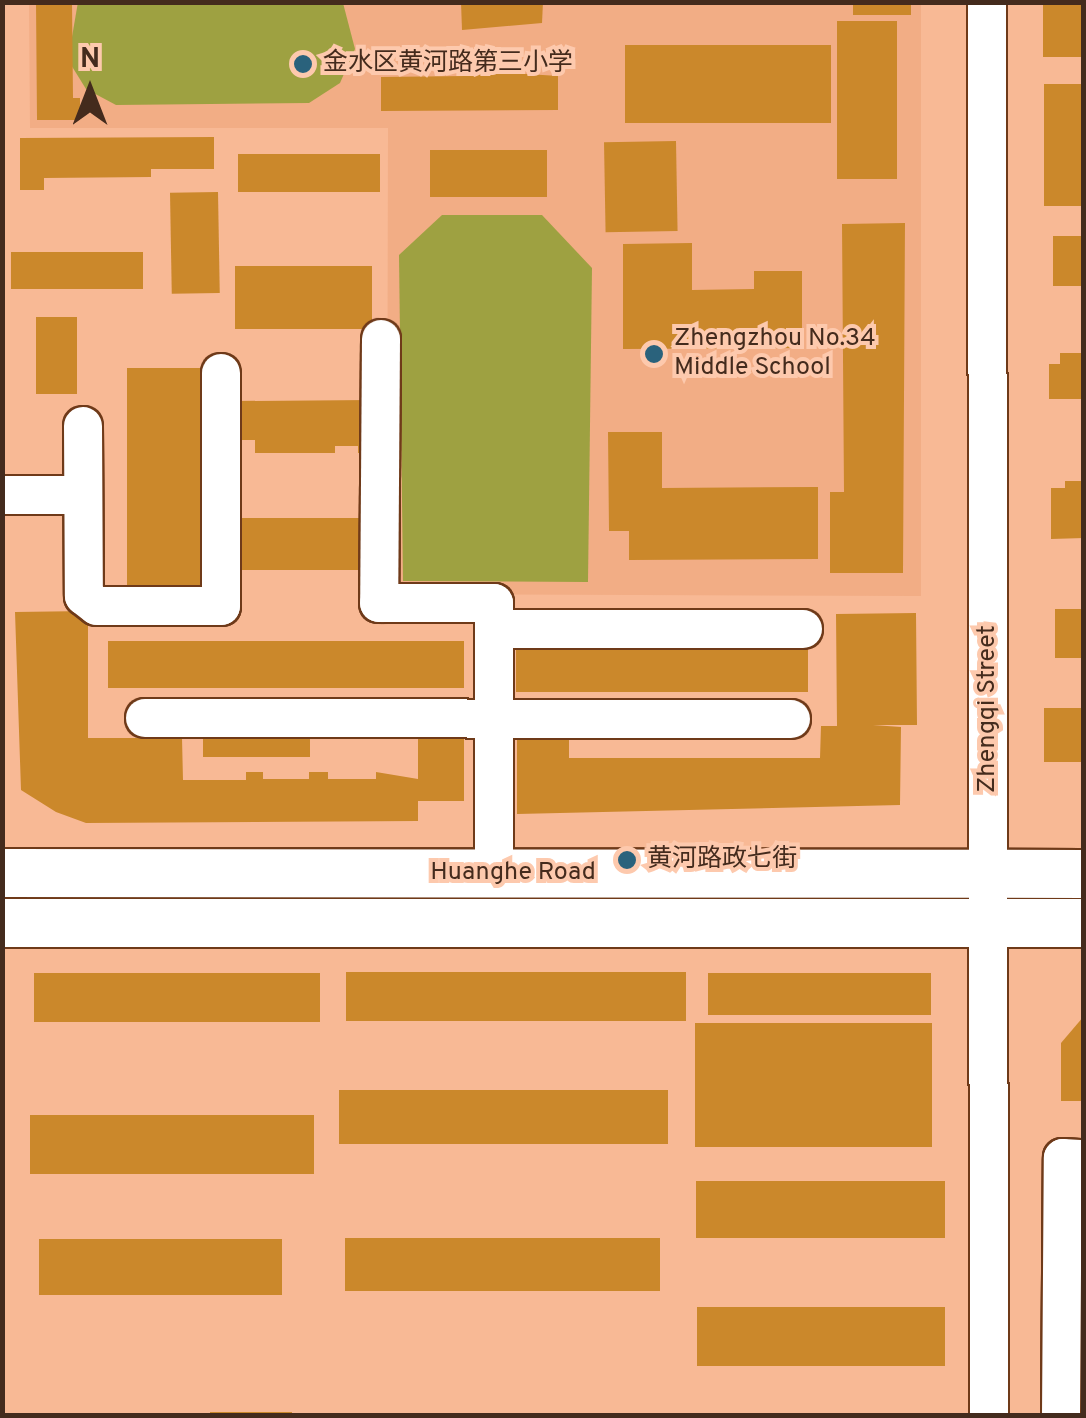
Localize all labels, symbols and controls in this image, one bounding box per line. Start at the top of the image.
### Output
north arrow [40,40,140,140]
text: N [80,42,100,78]
place label: 金水区黄河路第三小学 [323,49,573,79]
marker: 金水区黄河路第三小学 [292,53,314,75]
place label: Zhengzhou No.34 Middle School [674,325,876,384]
marker: Zhengzhou No.34 Middle School [643,343,665,365]
street label: Zhengqi Street [973,625,1003,793]
place label: 黄河路政七街 [647,845,797,875]
marker: 黄河路政七街 [616,849,638,871]
street label: Huanghe Road [430,858,596,888]

